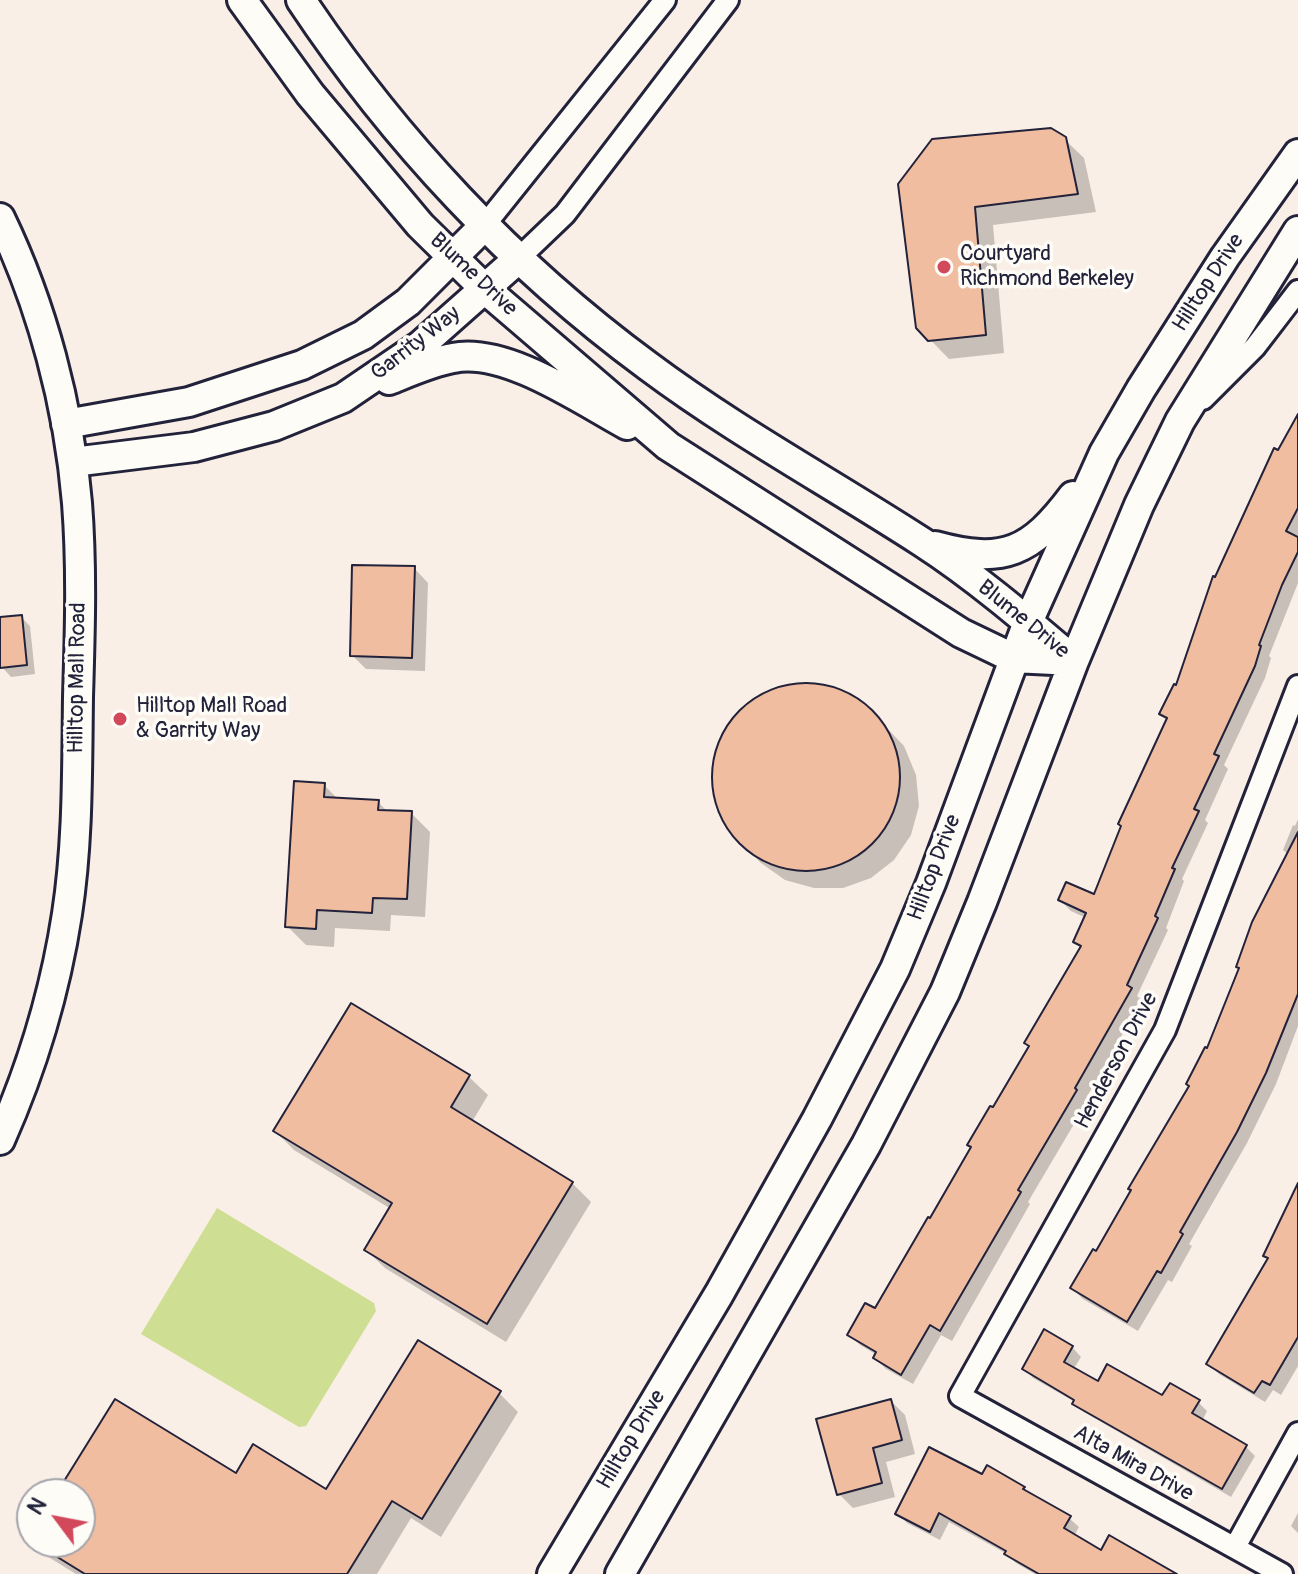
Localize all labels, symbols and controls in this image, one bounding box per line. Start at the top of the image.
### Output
street label: Blume Drive [424,228,522,322]
street label: Hilltop Drive [1168,229,1250,337]
place label: Courtyard Richmond Berkeley [960,241,1134,292]
marker: Courtyard Richmond Berkeley [935,258,953,276]
street label: Garrity Way [366,301,466,387]
street label: Blume Drive [972,575,1074,665]
street label: Hilltop Mall Road [63,602,93,754]
place label: Hilltop Mall Road & Garrity Way [136,693,287,744]
marker: Hilltop Mall Road & Garrity Way [111,710,129,728]
street label: Hilltop Drive [903,811,967,925]
street label: Henderson Drive [1070,988,1164,1134]
street label: Hilltop Drive [592,1385,672,1495]
street label: Alta Mira Drive [1068,1420,1198,1508]
north arrow [16,1478,96,1558]
text: N [22,1493,53,1520]

